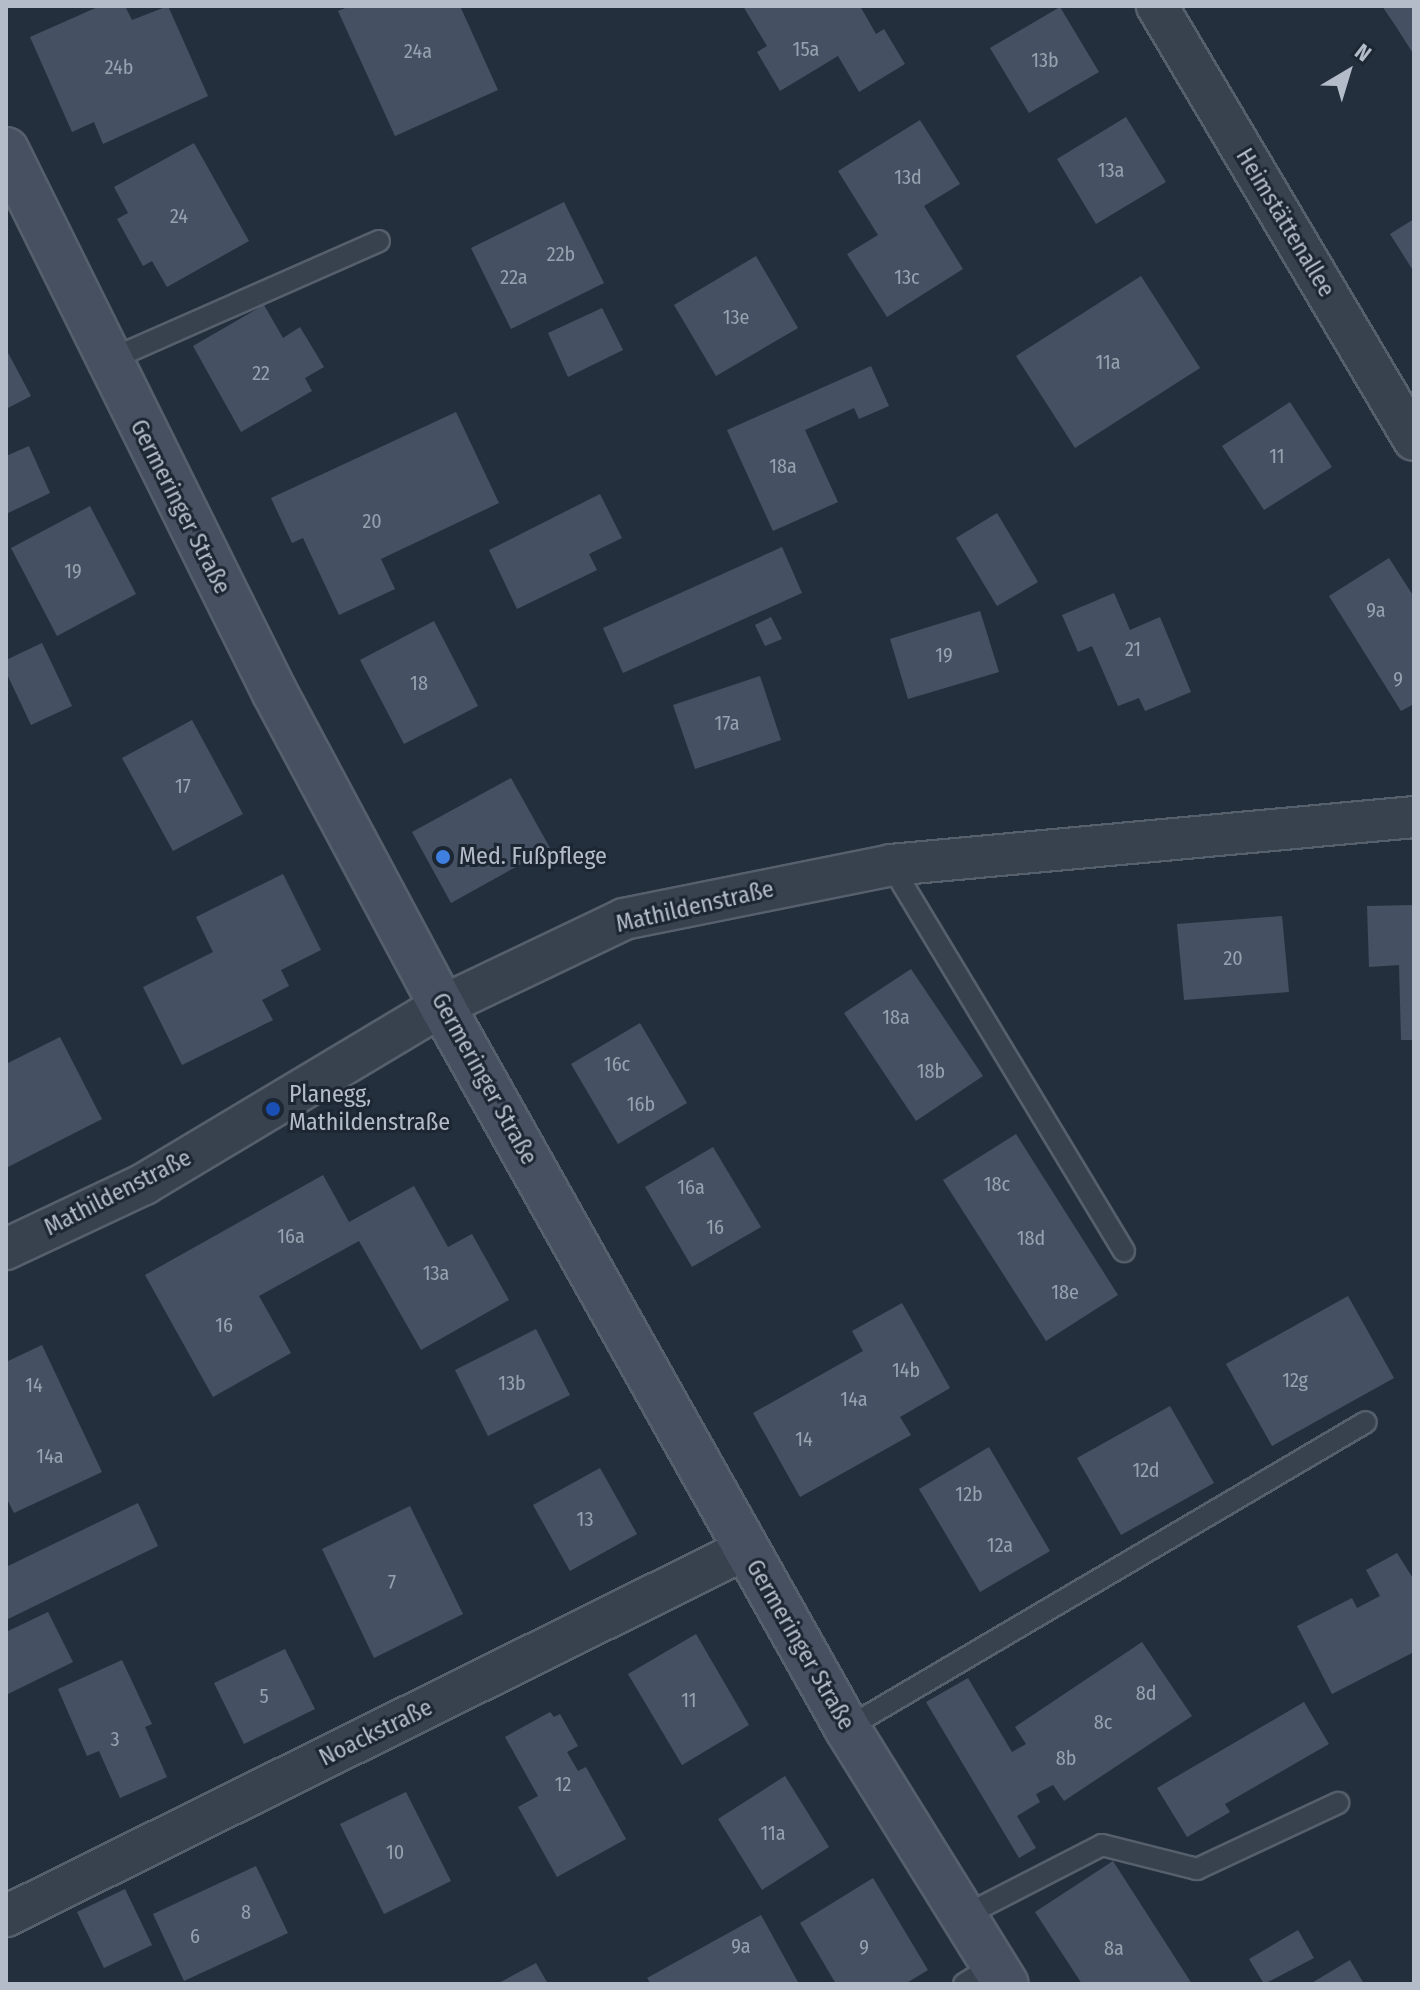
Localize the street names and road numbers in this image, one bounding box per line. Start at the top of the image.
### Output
street label: Heimstättenallee [1229,143,1341,303]
street label: Germeringer Straße [124,415,236,599]
street label: Mathildenstraße [613,875,777,939]
street label: Germeringer Straße [425,988,543,1170]
street label: Mathildenstraße [40,1144,196,1242]
street label: Germeringer Straße [740,1555,860,1735]
street label: Noackstraße [315,1693,437,1773]

